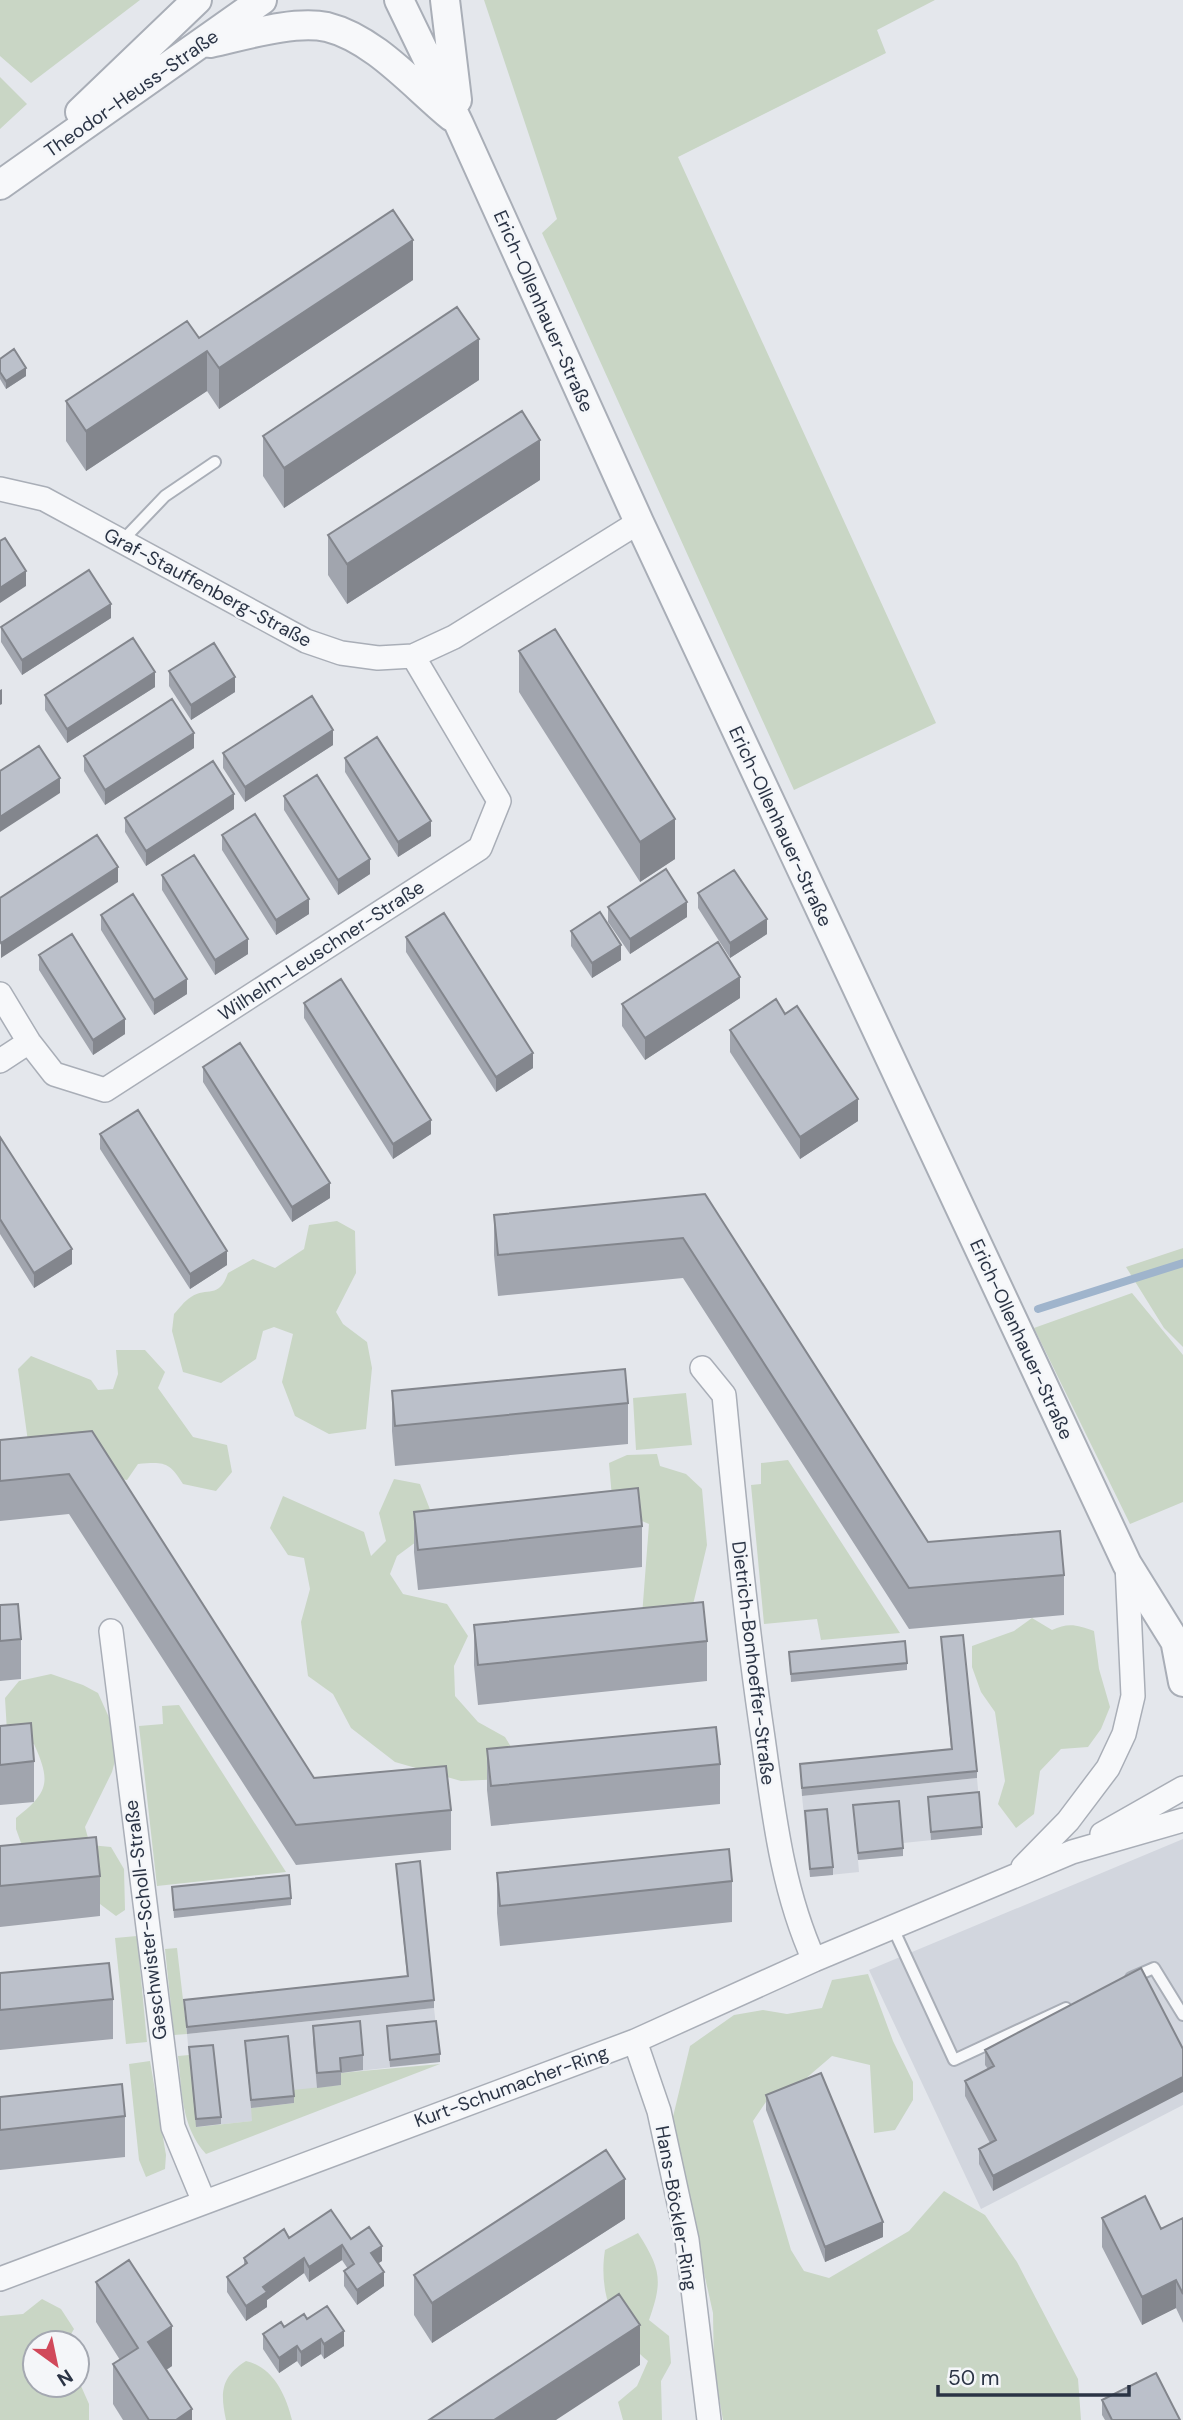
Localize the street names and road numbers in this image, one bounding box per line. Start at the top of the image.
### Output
street label: Theodor-Heuss-Straße [39,24,223,163]
street label: Erich-Ollenhauer-Straße [488,206,599,416]
street label: Graf-Stauffenberg-Straße [100,522,316,653]
street label: Erich-Ollenhauer-Straße [723,722,838,930]
street label: Wilhelm-Leuschner-Straße [213,874,429,1027]
street label: Erich-Ollenhauer-Straße [964,1235,1079,1443]
street label: Dietrich-Bonhoeffer-Straße [726,1540,781,1786]
street label: Geschwister-Scholl-Straße [118,1798,173,2041]
street label: Kurt-Schumacher-Ring [411,2040,612,2133]
street label: Hans-Böckler-Ring [650,2124,703,2293]

